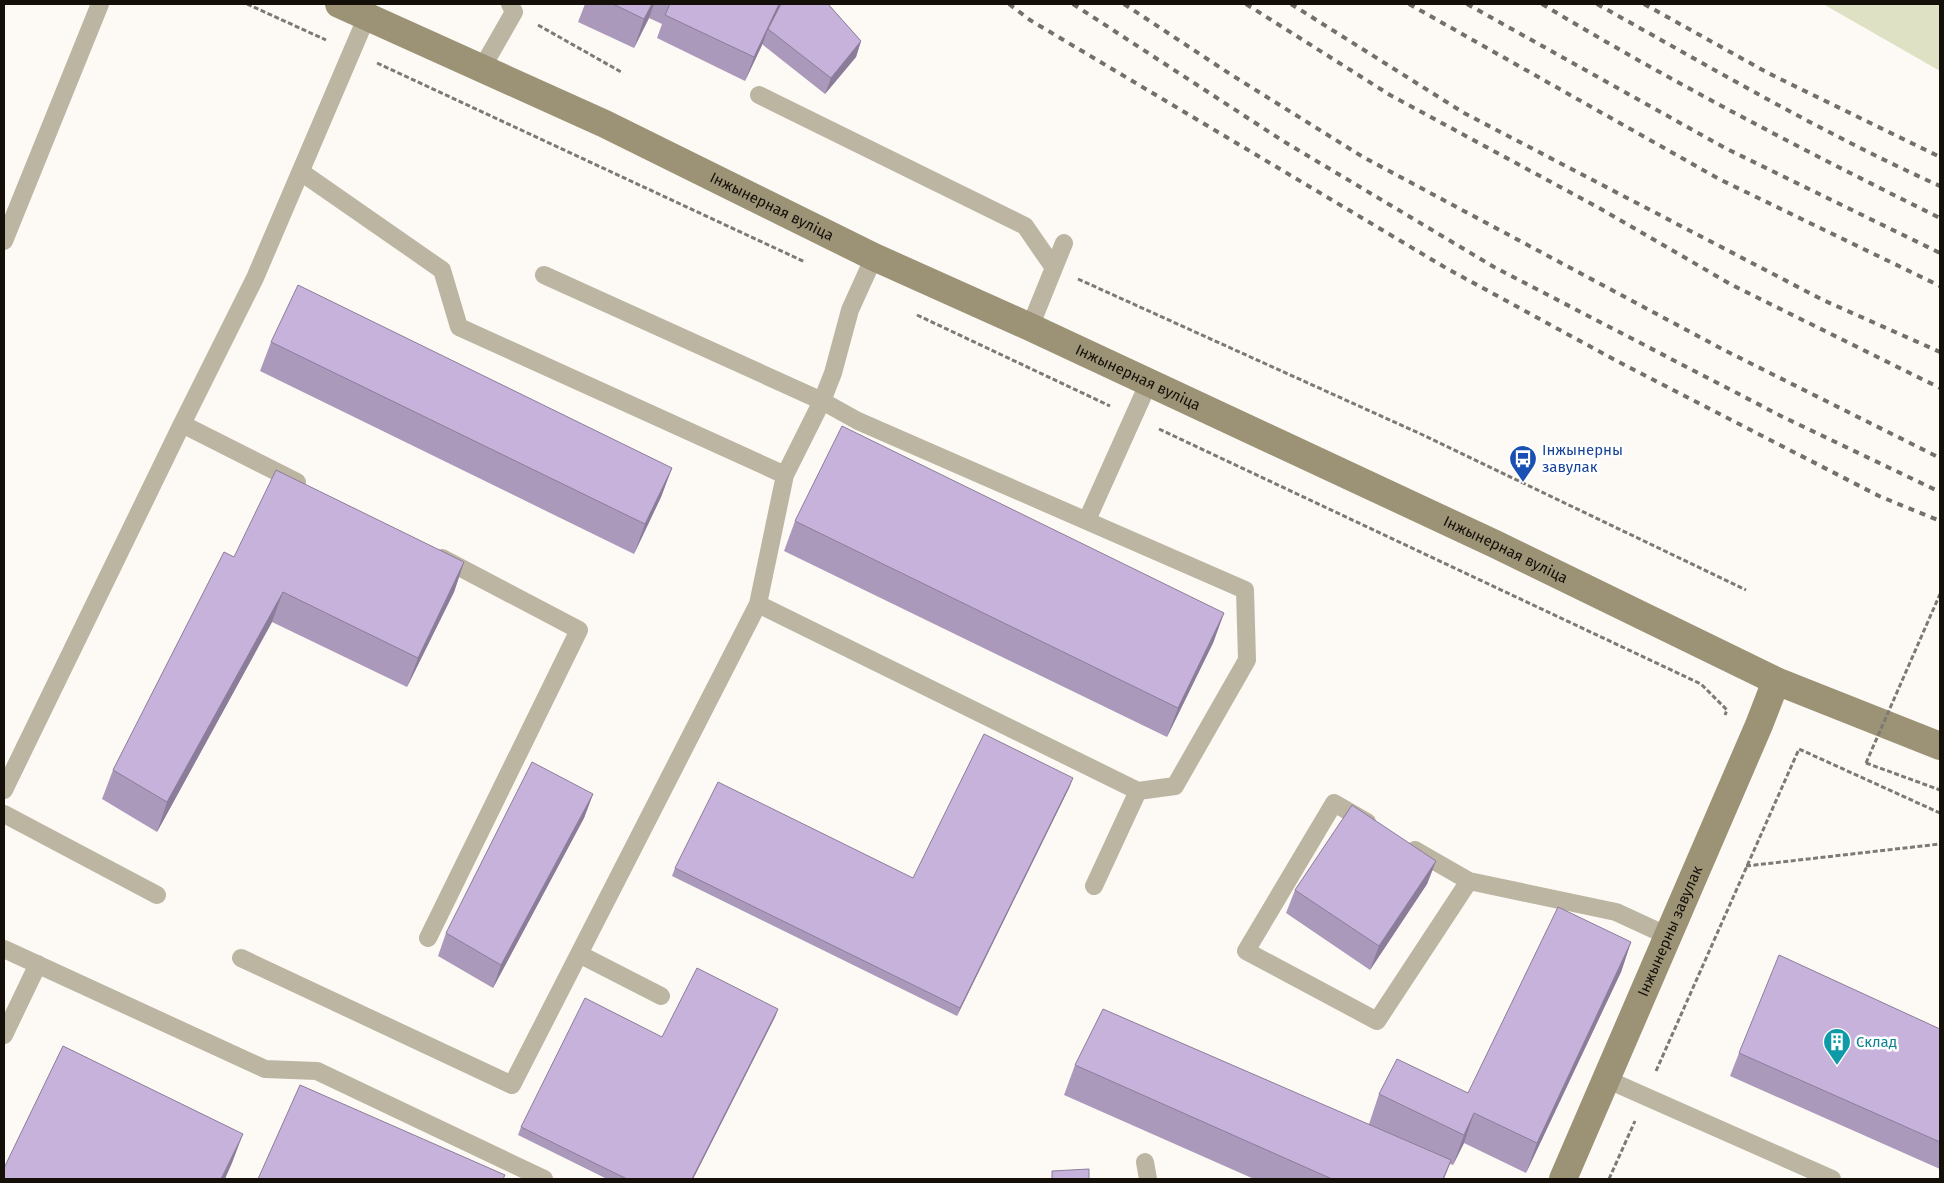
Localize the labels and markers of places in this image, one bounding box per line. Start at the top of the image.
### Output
place label: Інжынерны завулак [1542,441,1623,476]
bus stop icon: Інжынерны завулак [1508,444,1538,483]
building icon: Склад [1822,1027,1852,1066]
place label: Склад [1856,1033,1897,1051]

